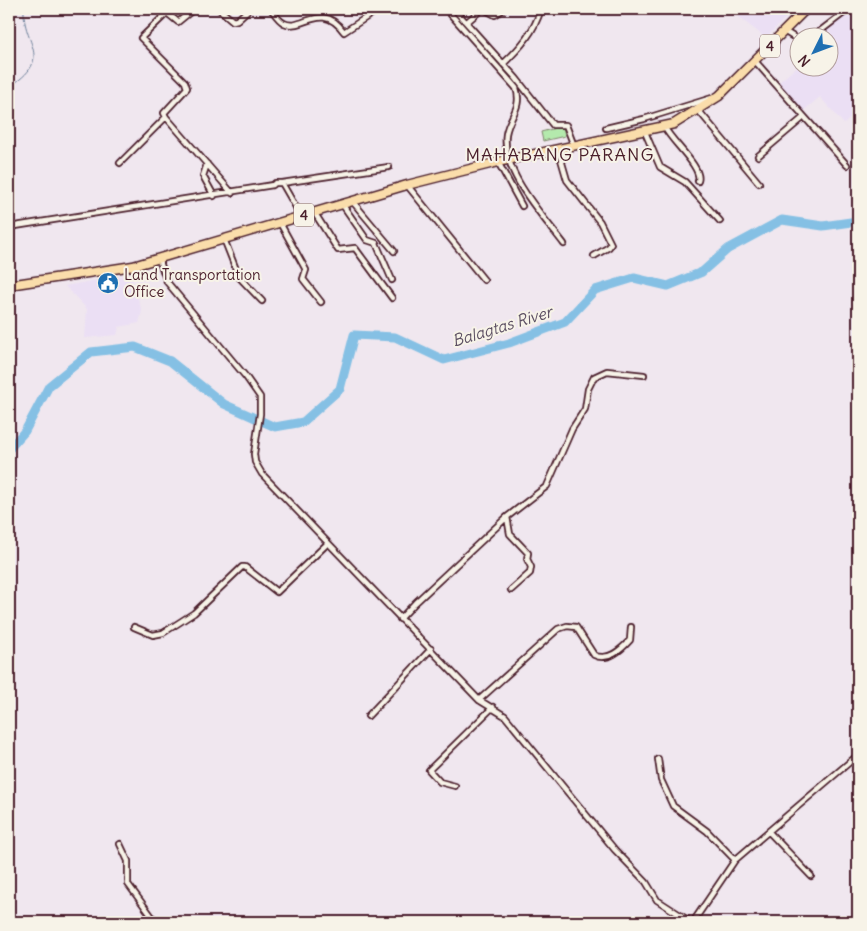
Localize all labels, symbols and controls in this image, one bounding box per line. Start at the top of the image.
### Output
north arrow [790,28,840,78]
road number: 4 [760,34,780,58]
text: N [794,51,814,70]
district label: MAHABANG PARANG [465,143,655,166]
road number: 4 [294,204,314,226]
place label: Land Transportation Office [124,265,261,301]
public building icon: Land Transportation Office [96,271,120,295]
water label: Balagtas River [450,301,557,351]

